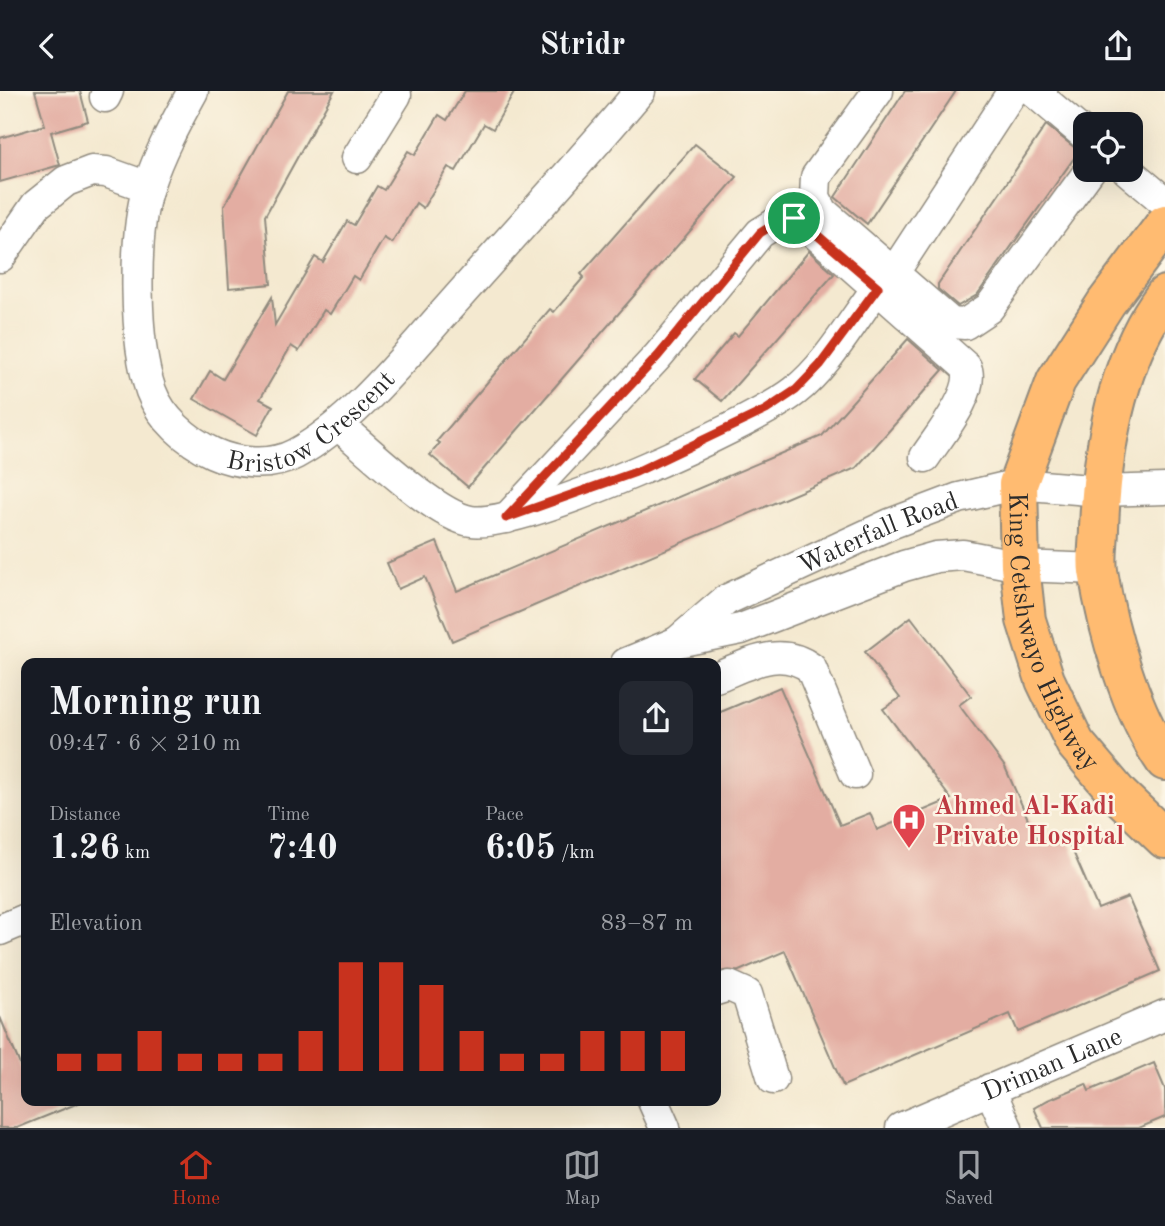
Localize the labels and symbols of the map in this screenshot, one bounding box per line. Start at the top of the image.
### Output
pin [764,188,824,248]
street label: Bristow Crescent [224,367,401,478]
street label: Waterfall Road [795,489,962,580]
street label: King Cetshwayo Highway [1003,492,1103,776]
place label: Ahmed Al-Kadi Private Hospital [934,794,1124,850]
hospital icon: Ahmed Al-Kadi Private Hospital [890,801,928,850]
street label: Driman Lane [979,1024,1126,1107]

